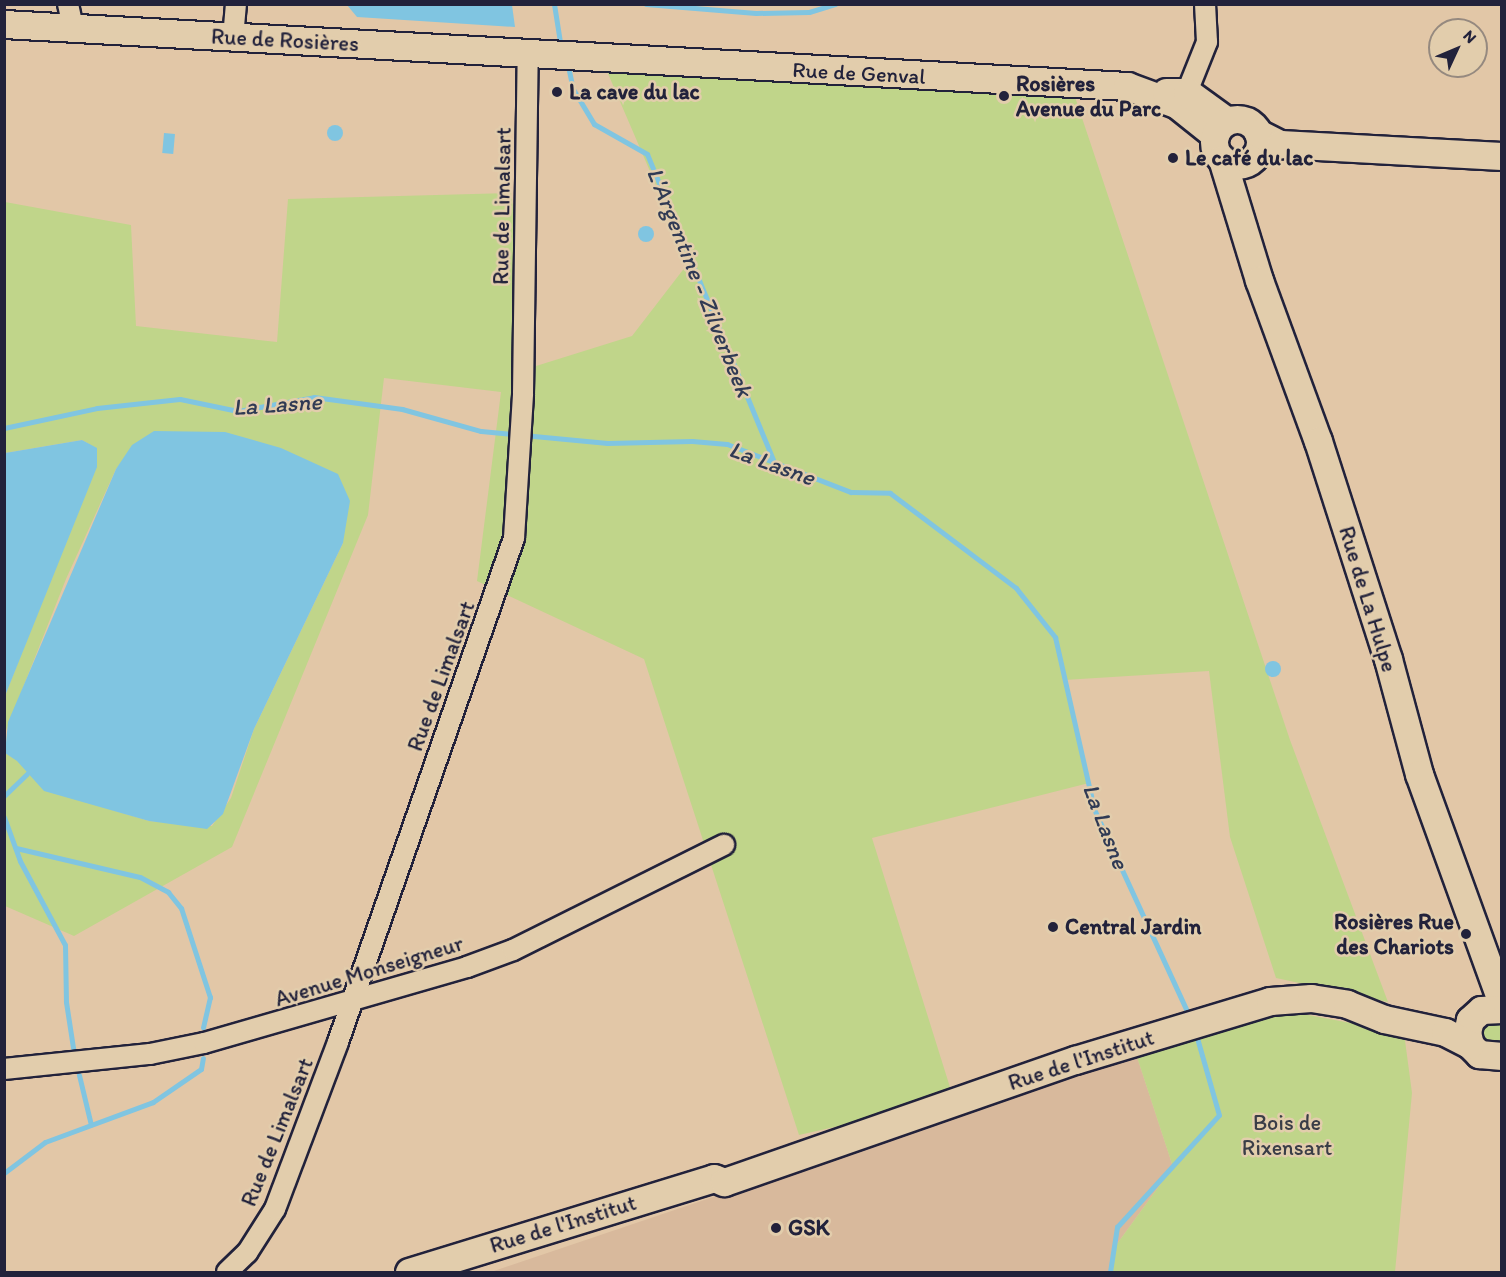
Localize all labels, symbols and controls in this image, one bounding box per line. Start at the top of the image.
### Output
north arrow [1428,18,1488,78]
street label: Rue de Rosières [211,23,359,57]
text: N [1459,26,1480,47]
street label: Rue de Genval [792,56,926,90]
place label: Rosières Avenue du Parc [1016,70,1161,122]
place label: La cave du lac [569,79,701,105]
marker: La cave du lac [550,85,564,99]
marker: Rosières Avenue du Parc [997,89,1011,103]
street label: Rue de Limalsart [487,126,517,286]
place label: Le café du lac [1185,145,1314,171]
marker: Le café du lac [1166,151,1180,165]
water label: L'Argentine - Zilverbeek [641,163,759,401]
water label: La Lasne [231,387,323,421]
water label: La Lasne [725,434,819,492]
street label: Rue de La Hulpe [1333,523,1403,675]
street label: Rue de Limalsart [401,597,481,755]
water label: La Lasne [1077,779,1135,873]
place label: Rosières Rue des Chariots [1334,908,1454,960]
place label: Central Jardin [1065,914,1201,940]
marker: Central Jardin [1046,920,1060,934]
marker: Rosières Rue des Chariots [1459,927,1473,941]
street label: Avenue Monseigneur [272,930,466,1012]
street label: Rue de l'Institut [1005,1024,1157,1096]
street label: Rue de Limalsart [235,1053,319,1211]
park label: Bois de Rixensart [1242,1109,1332,1160]
street label: Rue de l'Institut [487,1189,639,1259]
place label: GSK [788,1215,830,1241]
marker: GSK [769,1221,783,1235]

